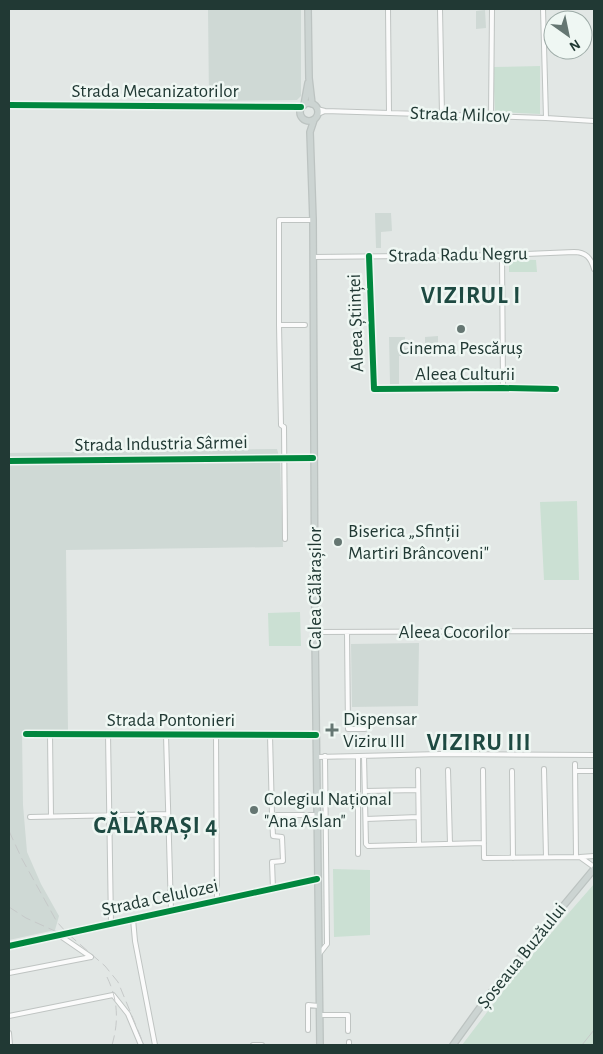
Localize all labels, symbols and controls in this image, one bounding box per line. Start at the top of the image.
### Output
north arrow [543,10,593,60]
text: N [567,37,582,54]
street label: Strada Mecanizatorilor [71,82,239,101]
street label: Strada Milcov [410,104,510,126]
street label: Strada Radu Negru [388,244,528,266]
street label: Aleea Științei [345,274,368,372]
district label: VIZIRUL I [421,284,521,308]
marker: Cinema Pescăruș [455,323,467,335]
place label: Cinema Pescăruș [399,339,523,359]
street label: Aleea Culturii [415,365,515,384]
street label: Strada Industria Sârmei [74,433,248,455]
place label: Biserica „Sfinții Martiri Brâncoveni" [348,522,489,563]
street label: Calea Călărașilor [306,527,326,649]
marker: Biserica „Sfinții Martiri Brâncoveni" [332,536,344,548]
street label: Aleea Cocorilor [398,623,510,642]
place label: Dispensar Viziru III [343,710,417,751]
street label: Strada Pontonieri [107,711,235,730]
marker: Dispensar Viziru III [325,723,339,737]
district label: VIZIRU III [426,731,532,755]
place label: Colegiul Național "Ana Aslan" [264,790,392,831]
marker: Colegiul Național "Ana Aslan" [248,804,260,816]
district label: CĂLĂRAȘI 4 [94,811,218,840]
street label: Strada Celulozei [100,876,220,920]
street label: Șoseaua Buzăului [474,900,571,1013]

